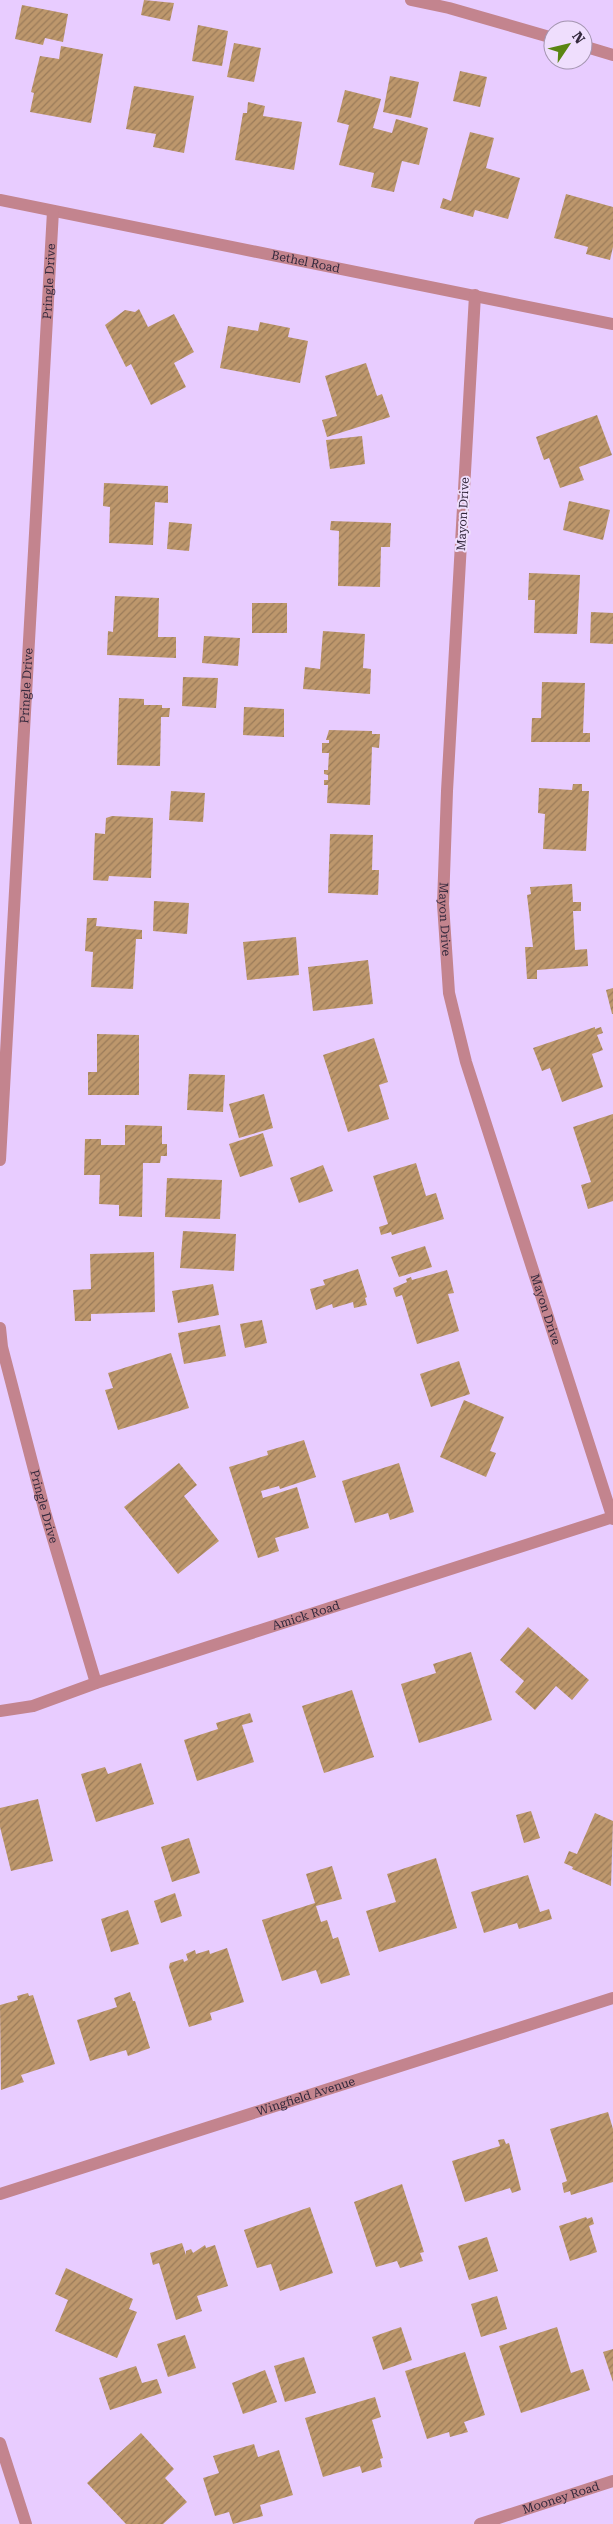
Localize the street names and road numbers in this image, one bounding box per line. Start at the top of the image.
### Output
street label: Pringle Drive [40,243,58,320]
street label: Bethel Road [270,248,342,276]
street label: Mayon Drive [454,476,472,551]
street label: Pringle Drive [17,647,36,724]
street label: Mayon Drive [436,882,454,957]
street label: Mayon Drive [528,1272,564,1347]
street label: Pringle Drive [27,1468,61,1545]
street label: Amick Road [271,1598,342,1633]
street label: Wingfield Avenue [255,2074,357,2119]
street label: Mooney Road [521,2479,601,2517]

